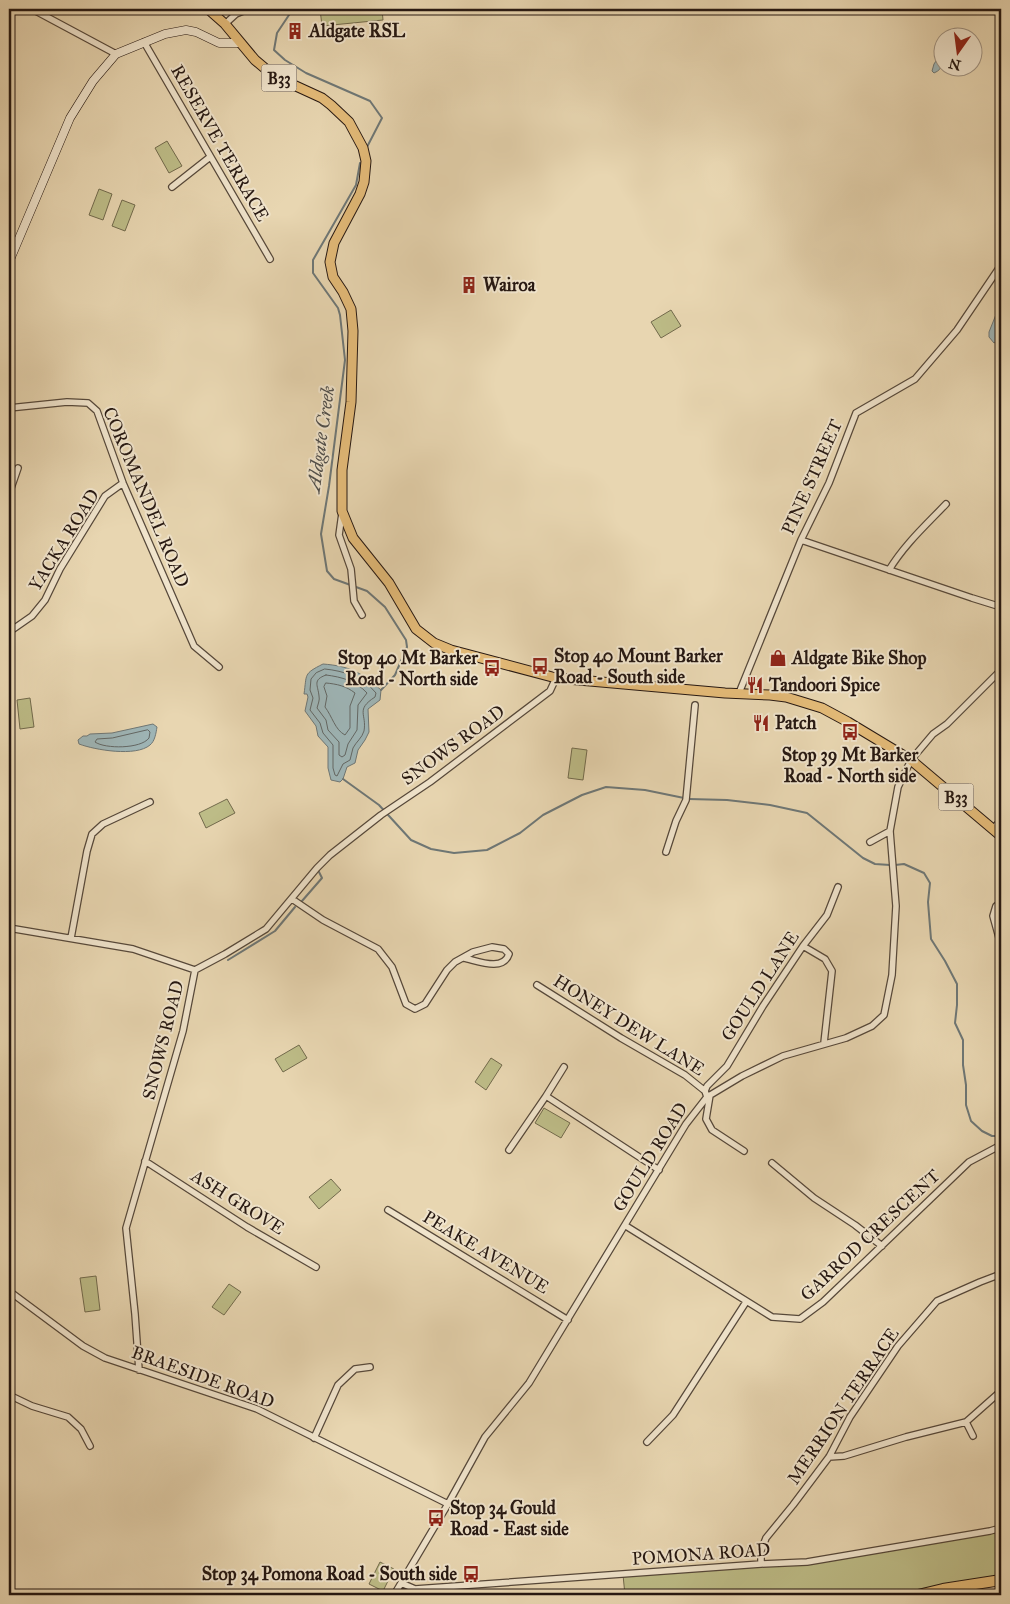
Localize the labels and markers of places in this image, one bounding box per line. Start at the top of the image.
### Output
place label: Aldgate RSL [308,20,406,43]
building icon: Aldgate RSL [285,21,305,41]
place label: Wairoa [483,274,536,296]
building icon: Wairoa [459,275,479,295]
place label: Stop 40 Mount Barker Road - South side [554,645,724,688]
place label: Stop 40 Mt Barker Road - North side [338,647,479,690]
place label: Aldgate Bike Shop [791,647,927,670]
shop icon: Aldgate Bike Shop [768,648,788,668]
bus stop icon: Stop 40 Mount Barker Road - South side [530,656,550,676]
bus stop icon: Stop 40 Mt Barker Road - North side [482,658,502,678]
place label: Tandoori Spice [768,674,880,697]
restaurant icon: Tandoori Spice [745,675,765,695]
place label: Patch [775,712,818,734]
restaurant icon: Patch [751,713,771,733]
bus stop icon: Stop 39 Mt Barker Road - North side [840,722,860,742]
place label: Stop 39 Mt Barker Road - North side [782,744,920,787]
place label: Stop 34 Gould Road - East side [450,1497,569,1540]
bus stop icon: Stop 34 Gould Road - East side [426,1508,446,1528]
place label: Stop 34 Pomona Road - South side [202,1563,457,1586]
bus stop icon: Stop 34 Pomona Road - South side [461,1564,481,1584]

